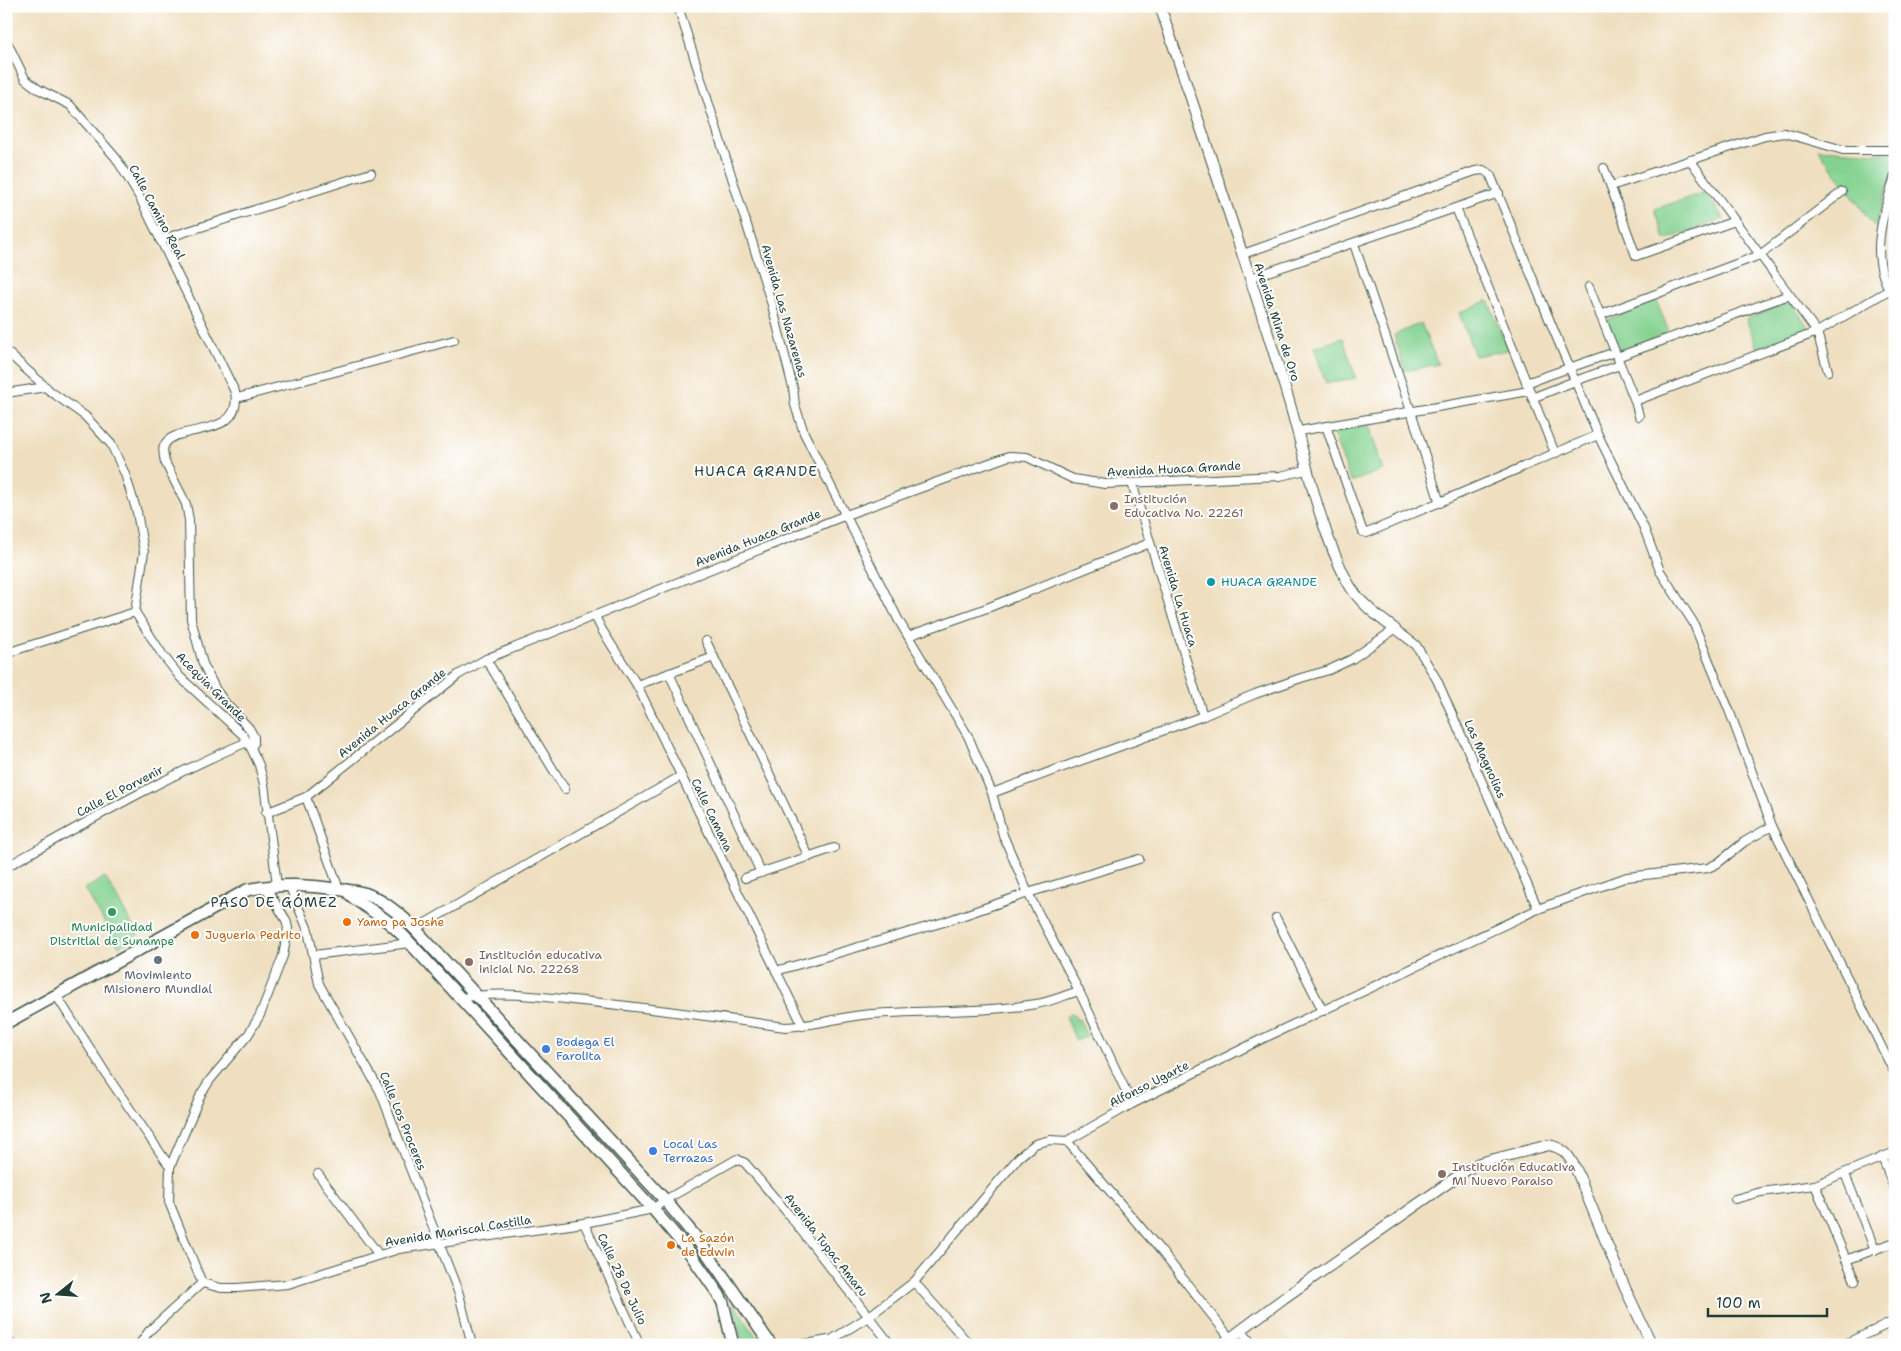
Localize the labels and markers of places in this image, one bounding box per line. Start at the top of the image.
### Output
place label: Institución Educativa No. 22261 [1124,491,1243,521]
marker: Institución Educativa No. 22261 [1108,500,1120,512]
place label: HUACA GRANDE [1221,574,1317,590]
marker: HUACA GRANDE [1205,576,1217,588]
marker: Municipalidad Distritlal de Sunampe [106,906,118,918]
place label: Yamo pa Joshe [357,914,445,930]
marker: Yamo pa Joshe [341,916,353,928]
place label: Municipalidad Distritlal de Sunampe [50,919,174,949]
place label: Jugueria Pedrito [205,927,301,943]
marker: Jugueria Pedrito [189,929,201,941]
place label: Institución educativa inicial No. 22268 [479,947,603,977]
marker: Movimiento Misionero Mundial [152,954,164,966]
marker: Institución educativa inicial No. 22268 [463,956,475,968]
place label: Movimiento Misionero Mundial [104,967,213,997]
place label: Bodega El Farolita [556,1034,615,1064]
marker: Bodega El Farolita [540,1043,552,1055]
place label: Local Las Terrazas [663,1136,717,1166]
marker: Local Las Terrazas [647,1145,659,1157]
place label: Institución Educativa Mi Nuevo Paraiso [1452,1159,1576,1189]
marker: Institución Educativa Mi Nuevo Paraiso [1436,1168,1448,1180]
place label: La Sazón de Edwin [681,1230,735,1260]
marker: La Sazón de Edwin [665,1239,677,1251]

